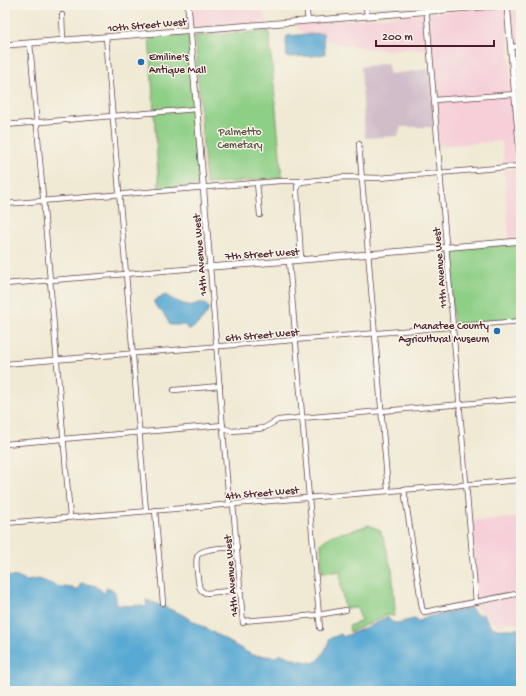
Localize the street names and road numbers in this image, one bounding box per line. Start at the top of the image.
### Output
street label: 10th Street West [106,16,189,36]
street label: 14th Avenue West [191,212,211,297]
street label: 11th Avenue West [431,225,451,310]
street label: 7th Street West [224,246,301,264]
street label: 6th Street West [225,327,301,345]
street label: 4th Street West [225,485,301,503]
street label: 14th Avenue West [222,533,242,618]

